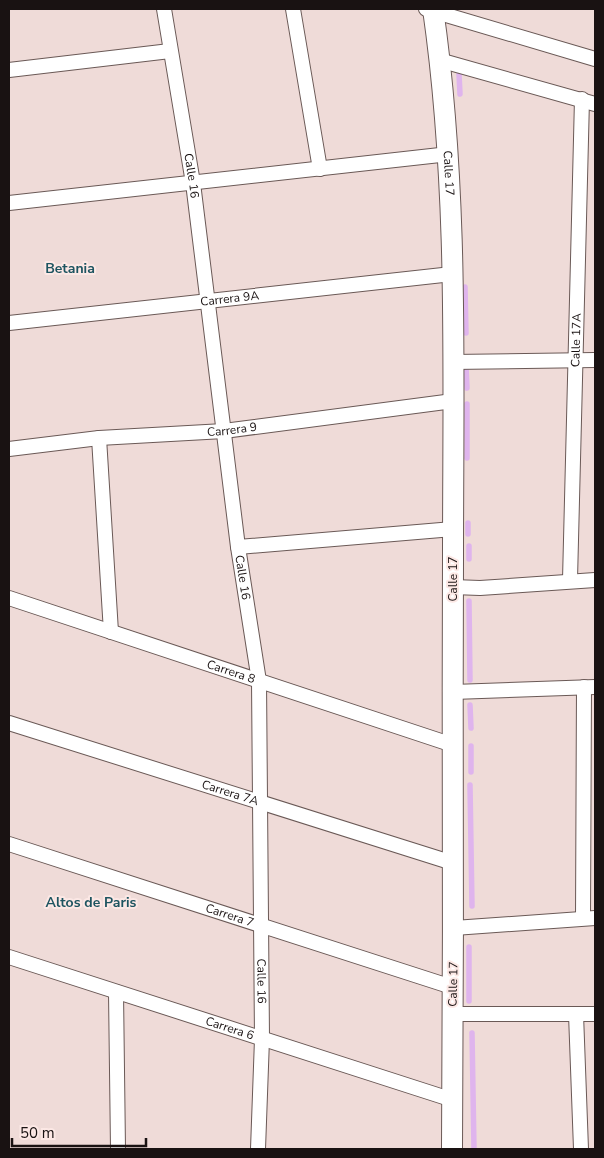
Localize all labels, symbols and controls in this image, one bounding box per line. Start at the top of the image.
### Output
street label: Calle 17 [439,150,458,196]
street label: Calle 16 [180,152,203,199]
district label: Betania [45,259,95,278]
street label: Carrera 9A [200,287,260,310]
street label: Calle 17A [567,313,585,367]
street label: Carrera 9 [207,419,258,440]
street label: Calle 16 [231,554,254,601]
street label: Calle 17 [445,556,461,602]
street label: Carrera 8 [205,656,257,687]
street label: Carrera 7A [200,776,261,809]
district label: Altos de Paris [46,893,137,912]
street label: Carrera 7 [203,900,256,931]
street label: Calle 16 [253,959,270,1004]
street label: Calle 17 [445,961,461,1007]
street label: Carrera 6 [204,1013,256,1043]
scale bar [12,1116,146,1148]
text: 50 m [20,1123,55,1143]

